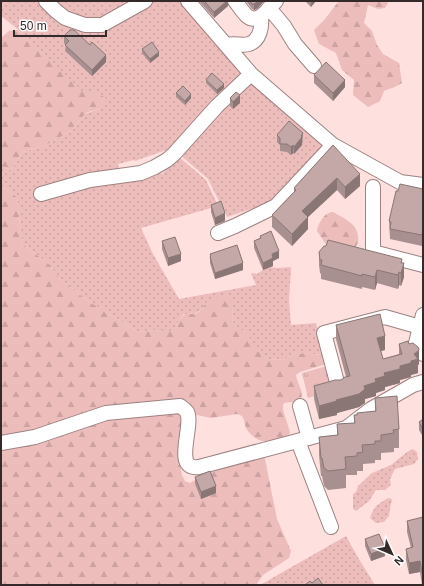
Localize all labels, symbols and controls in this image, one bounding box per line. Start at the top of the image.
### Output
scale bar [14,12,106,38]
text: 50 m [20,19,47,33]
north arrow [372,534,412,574]
text: N [392,554,406,568]

